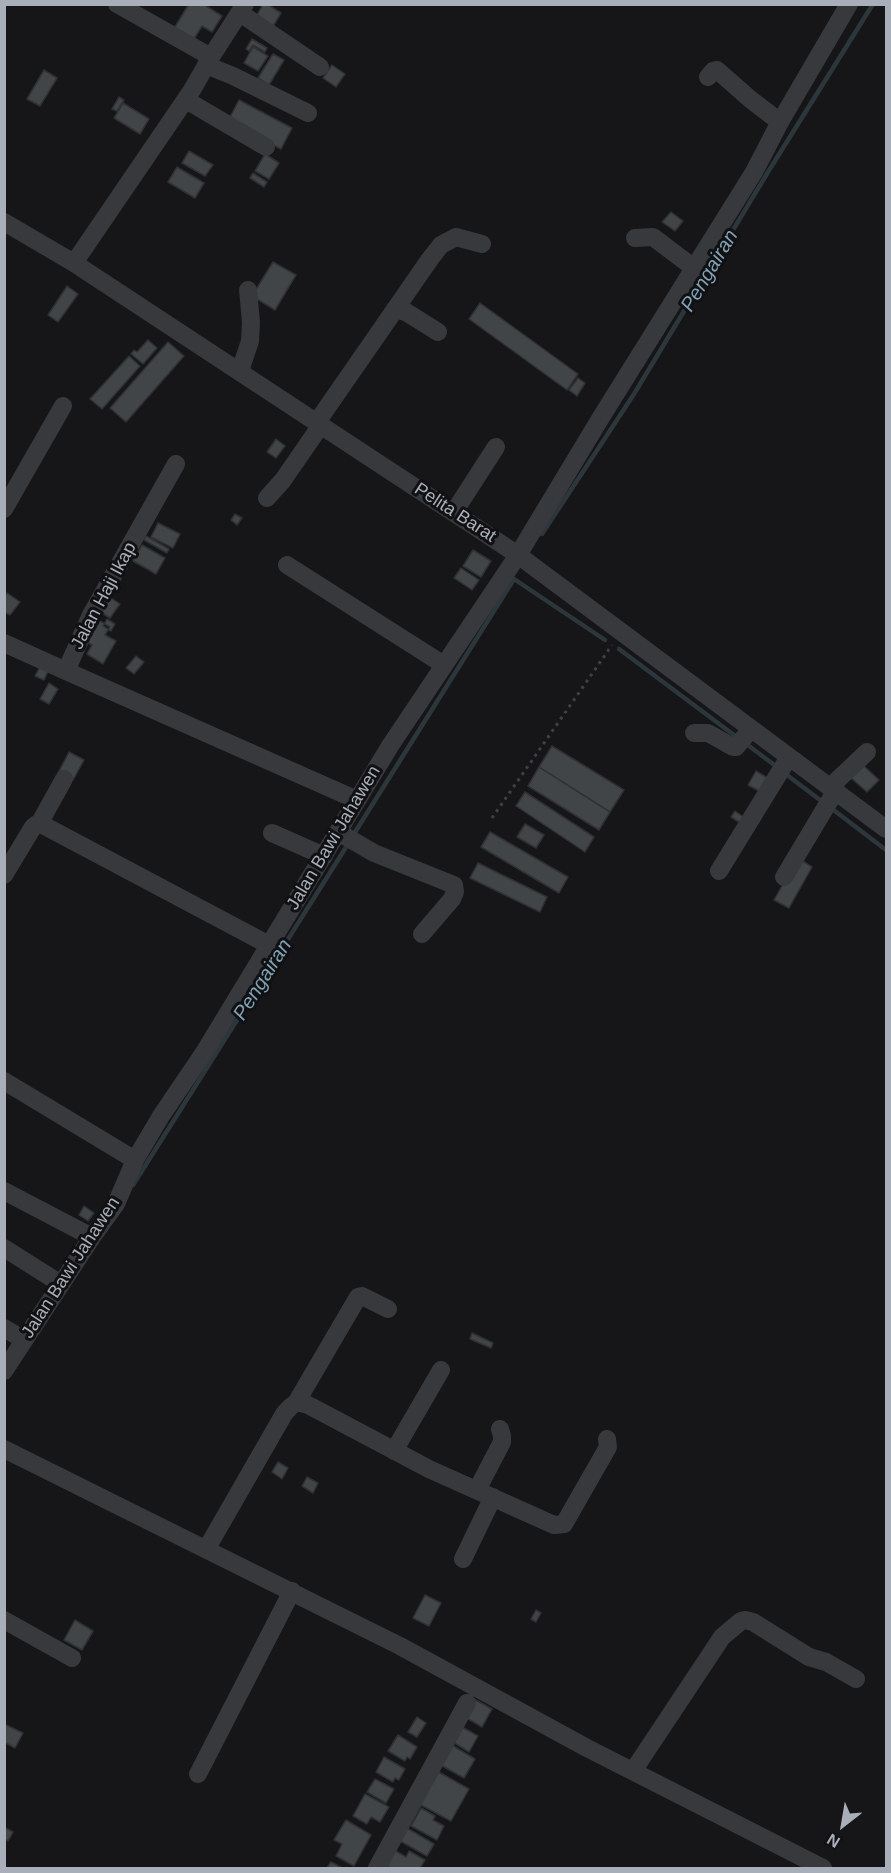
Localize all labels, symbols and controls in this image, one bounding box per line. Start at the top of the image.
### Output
water label: Pengairan [676,226,744,316]
street label: Pelita Barat [410,479,500,547]
street label: Jalan Haji Ikap [67,539,141,653]
street label: Jalan Bawi Jahawen [282,762,386,914]
water label: Pengairan [229,935,297,1025]
street label: Jalan Bawi Jahawen [17,1193,125,1343]
north arrow [813,1795,873,1855]
text: N [824,1831,843,1851]

